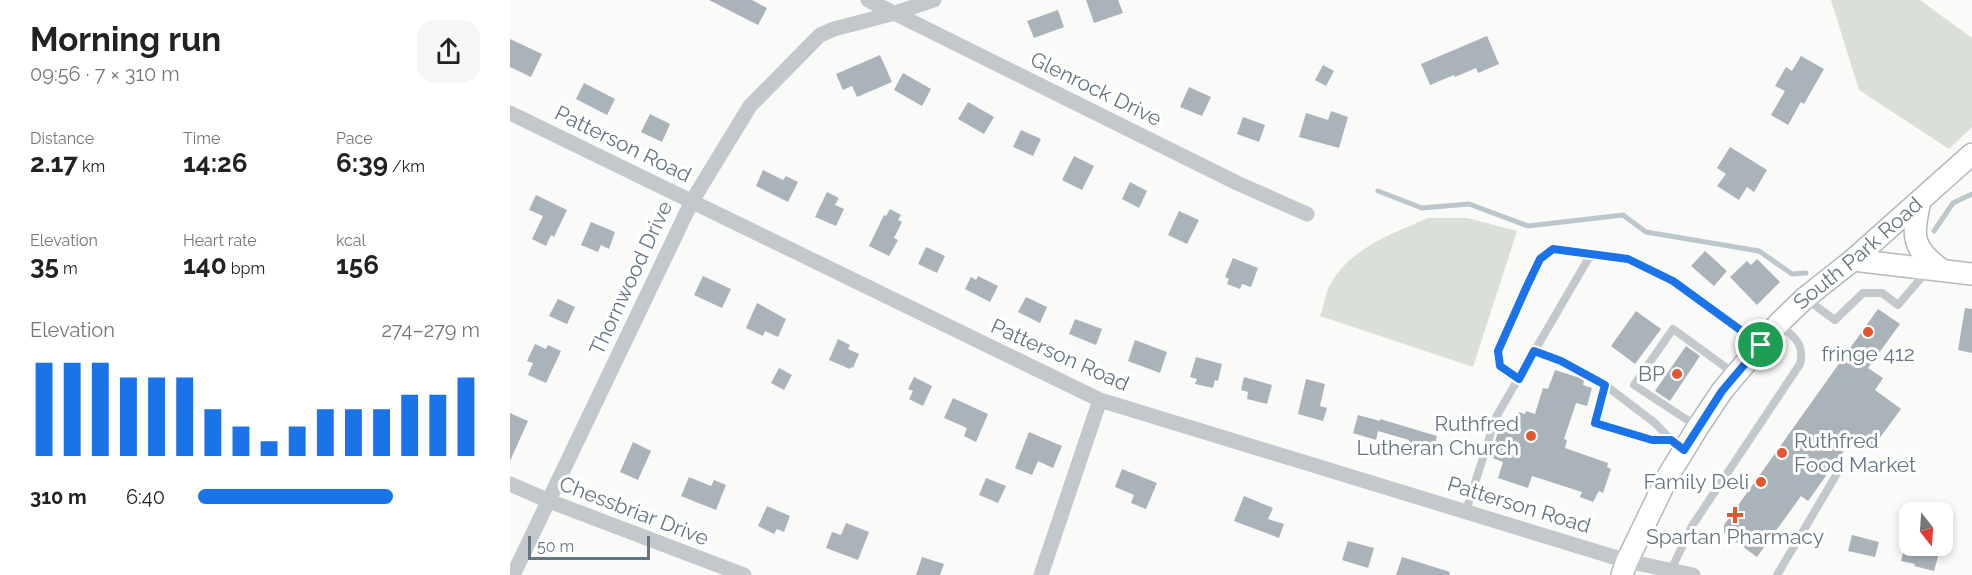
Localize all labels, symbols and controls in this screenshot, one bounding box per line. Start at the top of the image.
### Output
text: Morning run [30,20,221,59]
button: share [417,20,480,83]
street label: Glenrock Drive [1026,46,1166,131]
text: 09:56 · 7 × 310 m [30,62,180,86]
street label: Patterson Road [551,100,695,187]
text: Distance [30,129,94,148]
text: Time [183,129,220,148]
text: Pace [336,129,373,148]
text: 2.17 [30,148,78,178]
text: 14:26 [183,148,248,178]
text: 6:39 [336,148,388,178]
text: km [78,157,105,176]
text: /km [388,157,425,176]
street label: South Park Road [1788,191,1927,314]
street label: Thornwood Drive [584,197,677,359]
text: Elevation [30,231,98,250]
text: Heart rate [183,231,257,250]
text: kcal [336,231,366,250]
text: 35 [30,250,59,280]
text: 140 [183,250,227,280]
text: 156 [336,250,379,280]
text: m [59,259,78,278]
text: bpm [227,259,265,278]
street label: Patterson Road [987,313,1133,396]
text: Elevation [30,318,115,342]
text: 274–279 m [381,318,480,342]
pin [1735,319,1786,370]
marker: fringe 412 [1861,325,1875,339]
icon: arrive [1744,328,1777,361]
place label: fringe 412 [1821,341,1915,366]
place label: BP [1638,361,1665,386]
marker: BP [1670,367,1684,381]
place label: Ruthfred Lutheran Church [1356,411,1519,460]
place label: Ruthfred Food Market [1794,428,1916,477]
marker: Ruthfred Lutheran Church [1524,429,1538,443]
marker: Ruthfred Food Market [1775,446,1789,460]
place label: Family Deli [1644,469,1749,494]
street label: Chessbriar Drive [556,471,712,551]
street label: Patterson Road [1444,471,1594,538]
marker: Family Deli [1754,475,1768,489]
text: 310 m [30,485,87,509]
text: 6:40 [126,485,165,509]
north arrow [1899,502,1953,556]
map controls [1899,502,1953,556]
marker: Spartan Pharmacy [1728,508,1742,522]
place label: Spartan Pharmacy [1646,524,1824,549]
scale bar [528,533,650,560]
text: 50 m [537,537,574,556]

